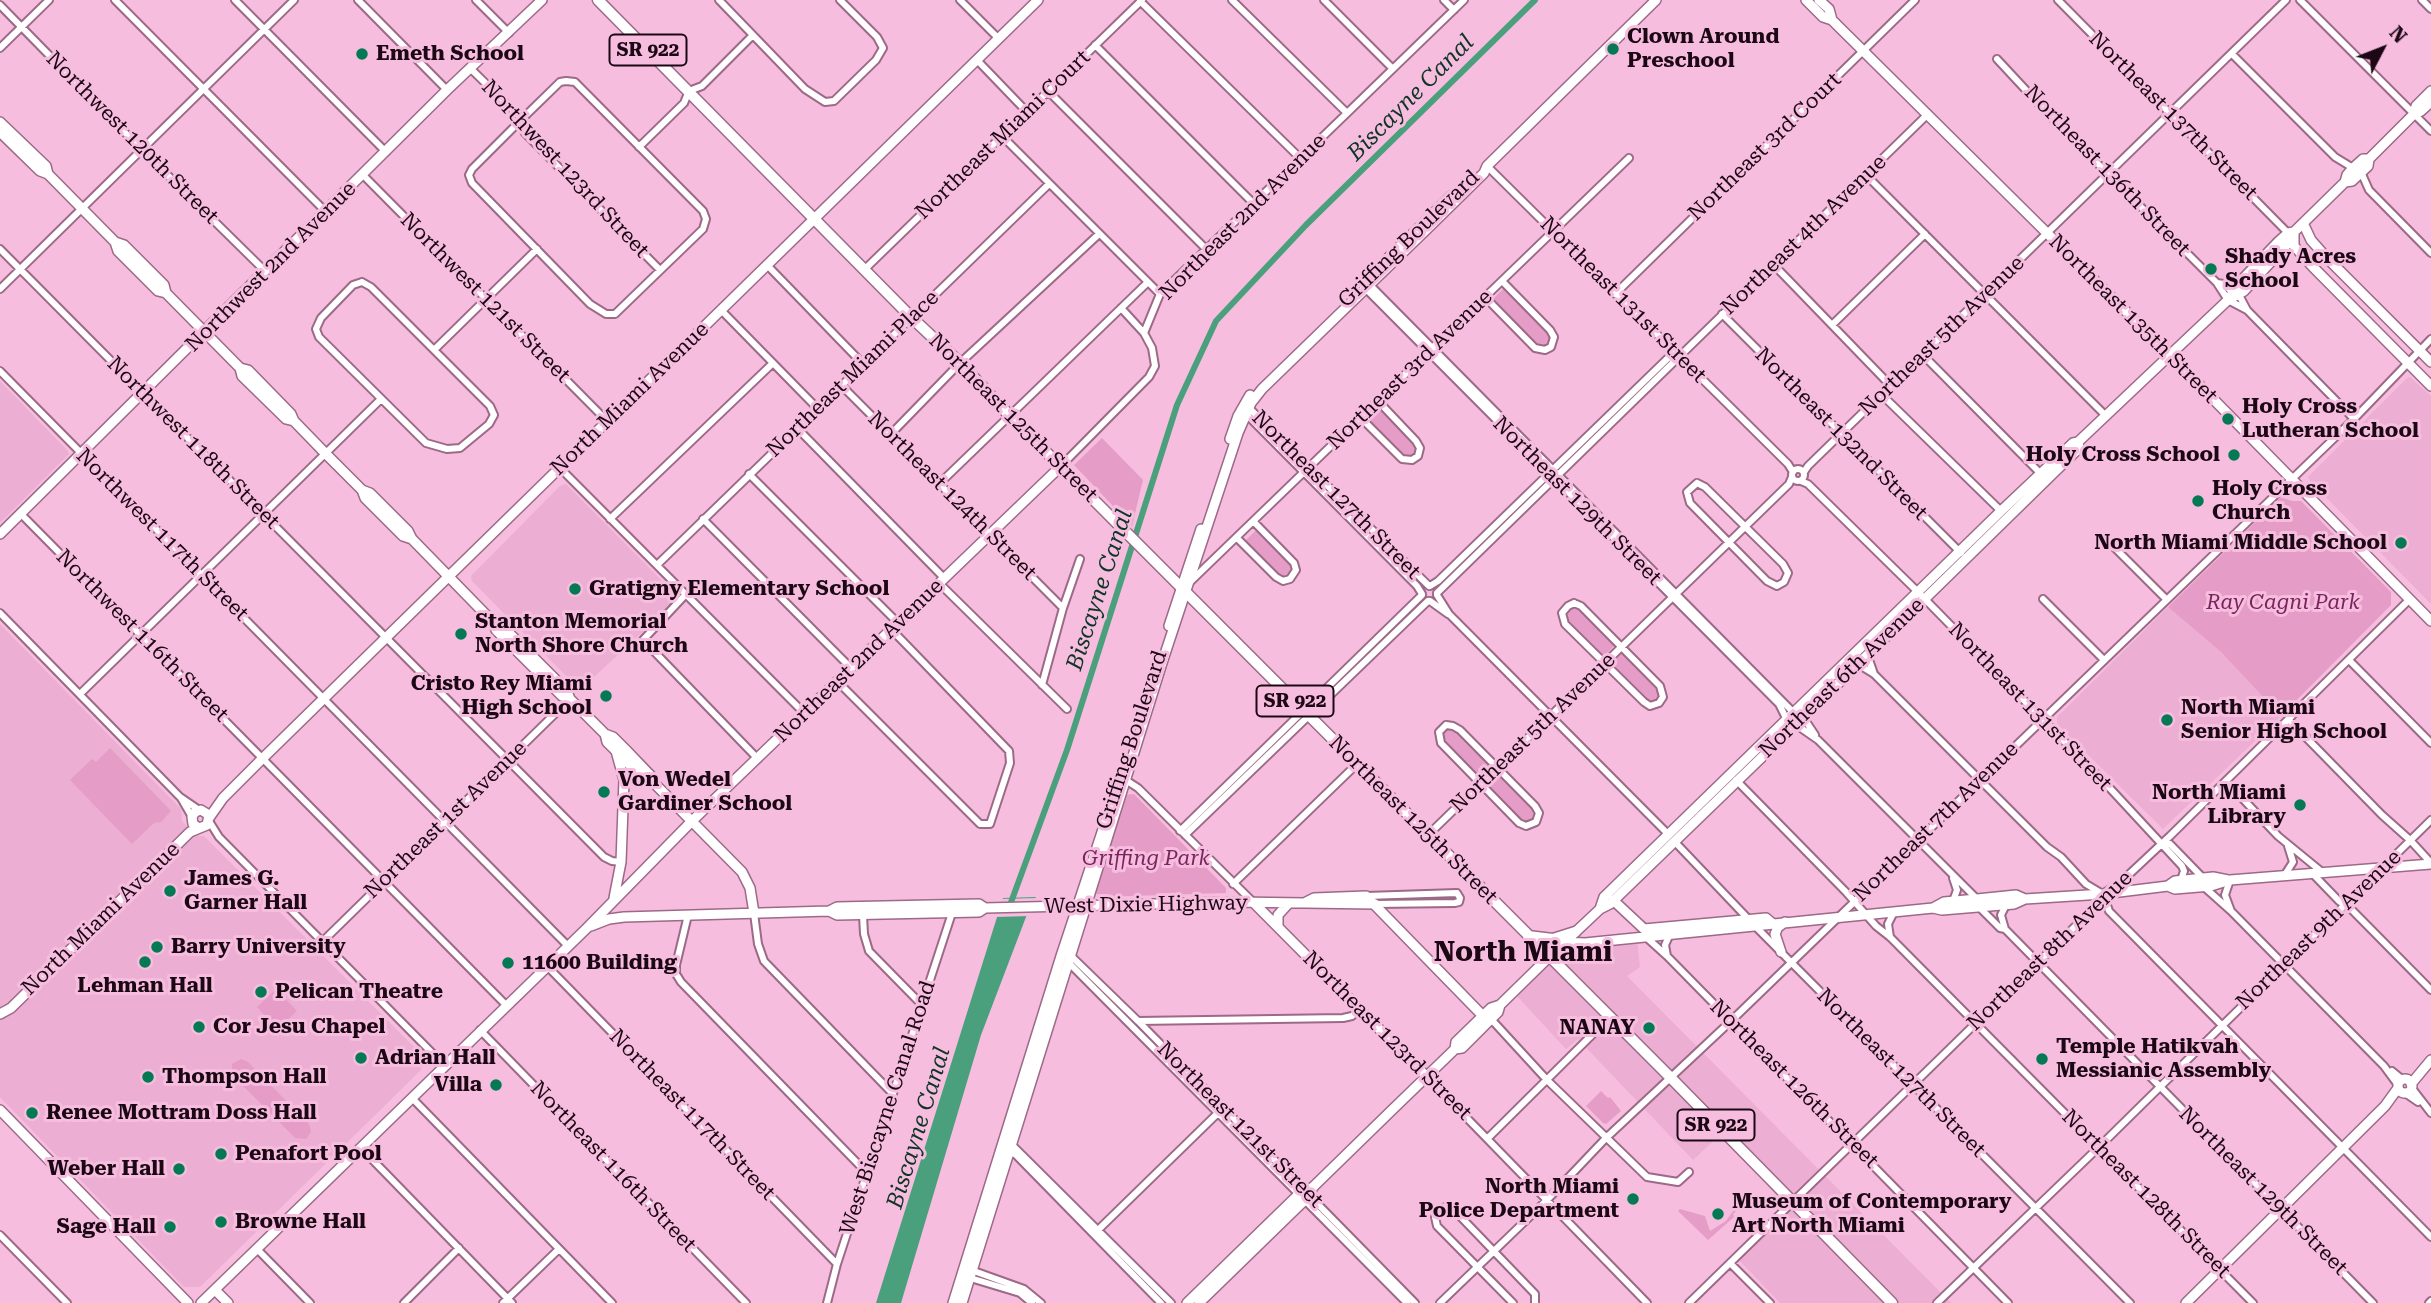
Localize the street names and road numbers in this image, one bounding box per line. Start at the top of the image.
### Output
street label: Northeast 137th Street [2083,26,2263,206]
road number: SR 922 [610,34,686,66]
street label: Northeast Miami Court [910,45,1096,225]
street label: Northwest 120th Street [41,47,223,229]
street label: Northeast 3rd Court [1683,68,1847,226]
street label: Northwest 123rd Street [476,75,654,263]
street label: Northeast 136th Street [2019,80,2195,262]
street label: Northeast 2nd Avenue [1154,128,1332,306]
street label: Northeast 4th Avenue [1716,150,1892,320]
street label: Griffing Boulevard [1333,165,1485,313]
street label: Northwest 2nd Avenue [181,177,361,357]
street label: Northwest 121st Street [395,208,575,388]
street label: Northeast 131st Street [1535,212,1711,388]
street label: Northeast 135th Street [2043,229,2223,409]
street label: Northeast 5th Avenue [1854,251,2030,421]
street label: Northeast Miami Place [762,285,944,463]
street label: Northeast 3rd Avenue [1322,285,1498,455]
street label: North Miami Avenue [546,317,714,481]
street label: Northeast 125th Street [923,328,1103,508]
street label: Northeast 132nd Street [1750,343,1932,525]
street label: Northwest 118th Street [102,352,284,534]
street label: Northeast 127th Street [1246,405,1426,585]
street label: Northeast 124th Street [862,406,1042,586]
street label: Northeast 129th Street [1487,411,1667,591]
street label: Northwest 117th Street [71,444,253,626]
street label: Northwest 116th Street [51,545,233,727]
street label: Northeast 2nd Avenue [769,574,949,748]
street label: Northeast 6th Avenue [1754,593,1930,763]
street label: Northeast 131st Street [1943,618,2117,796]
street label: Griffing Boulevard [1091,647,1173,833]
street label: Northeast 5th Avenue [1445,648,1621,818]
road number: SR 922 [1256,686,1334,716]
street label: Northeast 125th Street [1323,730,1503,910]
street label: Northeast 1st Avenue [360,736,532,904]
street label: Northeast 7th Avenue [1848,737,2024,907]
street label: North Miami Avenue [17,837,185,1001]
street label: Northeast 9th Avenue [2231,845,2407,1015]
street label: Northeast 8th Avenue [1962,866,2138,1036]
street label: West Dixie Highway [1044,891,1248,919]
street label: Northeast 123rd Street [1297,946,1477,1126]
street label: West Biscayne Canal Road [835,978,941,1238]
street label: Northeast 127th Street [1811,983,1991,1163]
street label: Northeast 126th Street [1704,994,1884,1174]
street label: Northeast 117th Street [604,1024,780,1206]
street label: Northeast 121st Street [1152,1037,1328,1213]
street label: Northeast 116th Street [525,1076,701,1258]
street label: Northeast 129th Street [2173,1101,2353,1281]
street label: Northeast 128th Street [2056,1104,2236,1284]
road number: SR 922 [1678,1110,1754,1140]

